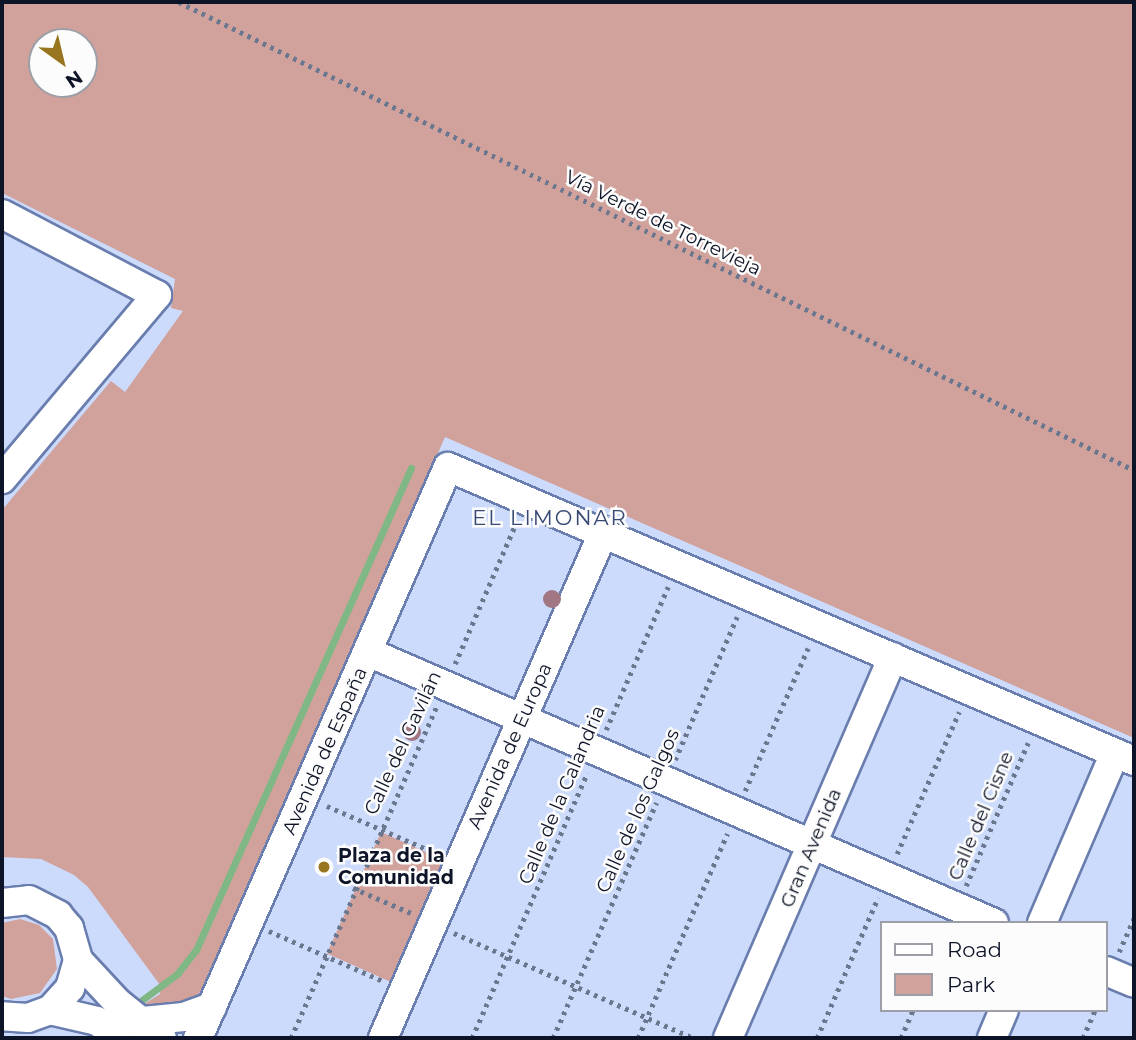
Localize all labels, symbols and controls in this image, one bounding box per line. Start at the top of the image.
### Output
north arrow [28,28,98,98]
text: N [61,65,87,93]
street label: Vía Verde de Torrevieja [561,166,765,280]
district label: EL LIMONAR [473,505,627,531]
street label: Avenida de Europa [463,659,557,833]
street label: Avenida de España [278,664,372,838]
street label: Calle del Gavilán [360,668,446,818]
street label: Calle de la Calandria [514,702,610,888]
street label: Calle de los Galgos [592,726,684,896]
street label: Calle del Cisne [944,748,1018,884]
street label: Gran Avenida [776,785,846,911]
place label: Plaza de la Comunidad [338,845,454,889]
marker: Plaza de la Comunidad [316,859,332,875]
legend [880,921,1108,1012]
text: Road [947,937,1002,962]
text: Park [947,972,995,997]

